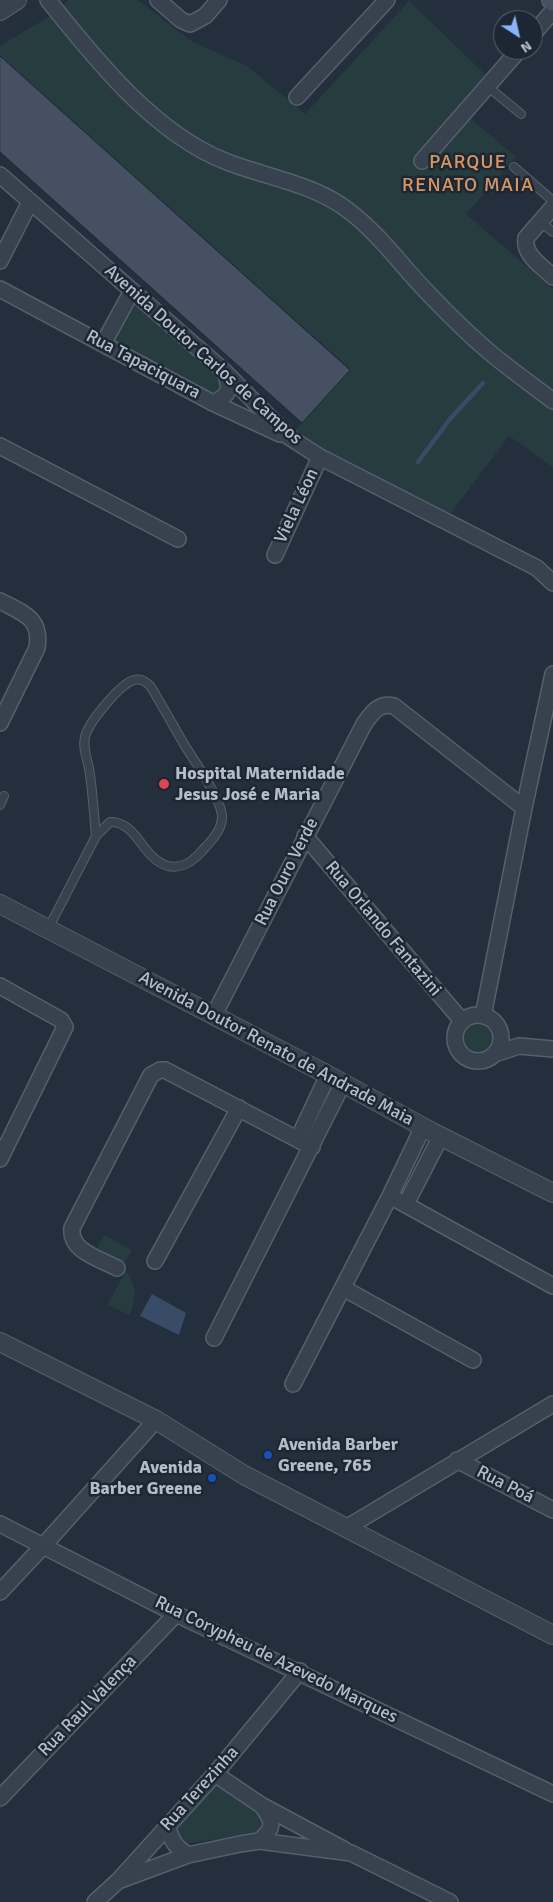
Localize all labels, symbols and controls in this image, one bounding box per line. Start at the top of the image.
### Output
north arrow [493,10,543,60]
text: N [517,37,535,57]
district label: PARQUE RENATO MAIA [400,151,536,198]
street label: Avenida Doutor Carlos de Campos [100,261,306,449]
street label: Rua Tapaciquara [82,326,204,404]
street label: Viela Léon [270,465,324,547]
place label: Hospital Maternidade Jesus José e Maria [175,763,345,806]
marker: Hospital Maternidade Jesus José e Maria [157,777,171,791]
street label: Rua Ouro Verde [251,814,323,930]
street label: Rua Orlando Fantazini [320,857,446,1001]
street label: Avenida Doutor Renato de Andrade Maia [135,967,417,1131]
place label: Avenida Barber Greene, 765 [278,1434,398,1476]
marker: Avenida Barber Greene, 765 [262,1449,274,1461]
place label: Avenida Barber Greene [90,1457,202,1500]
street label: Rua Poá [473,1461,537,1509]
marker: Avenida Barber Greene [206,1472,218,1484]
street label: Rua Corypheu de Azevedo Marques [151,1592,401,1728]
street label: Rua Raul Valença [34,1651,142,1761]
street label: Rua Terezinha [156,1742,244,1836]

